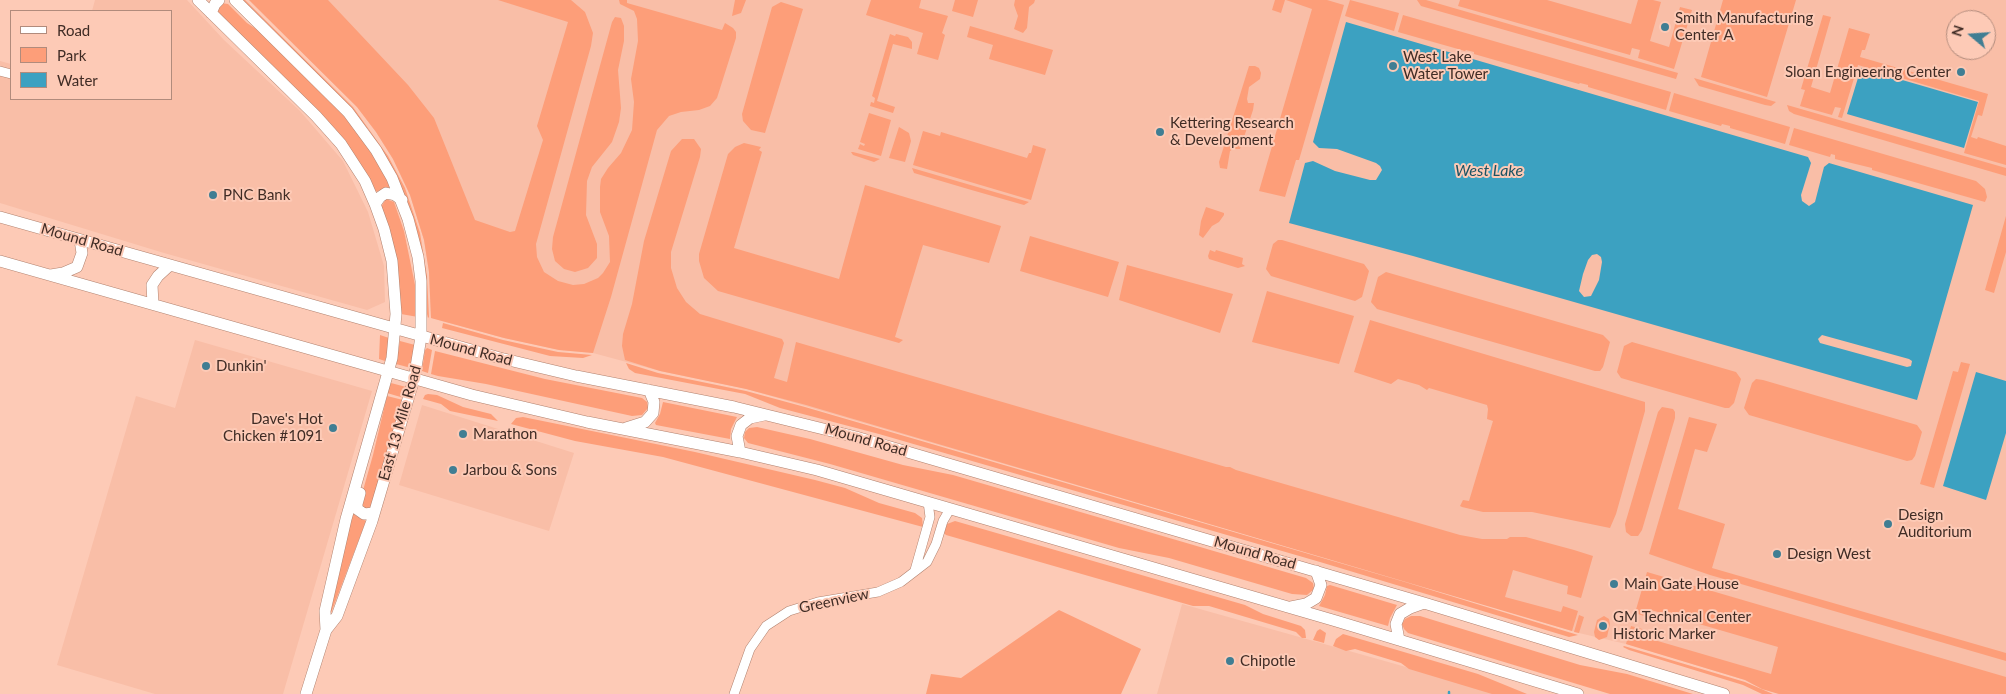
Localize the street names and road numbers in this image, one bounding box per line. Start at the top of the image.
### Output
street label: Mound Road [39,220,125,260]
street label: Mound Road [428,330,514,370]
street label: East 13 Mile Road [375,363,425,483]
street label: Mound Road [823,420,909,460]
street label: Mound Road [1212,533,1298,573]
street label: Greenview [797,585,871,617]

